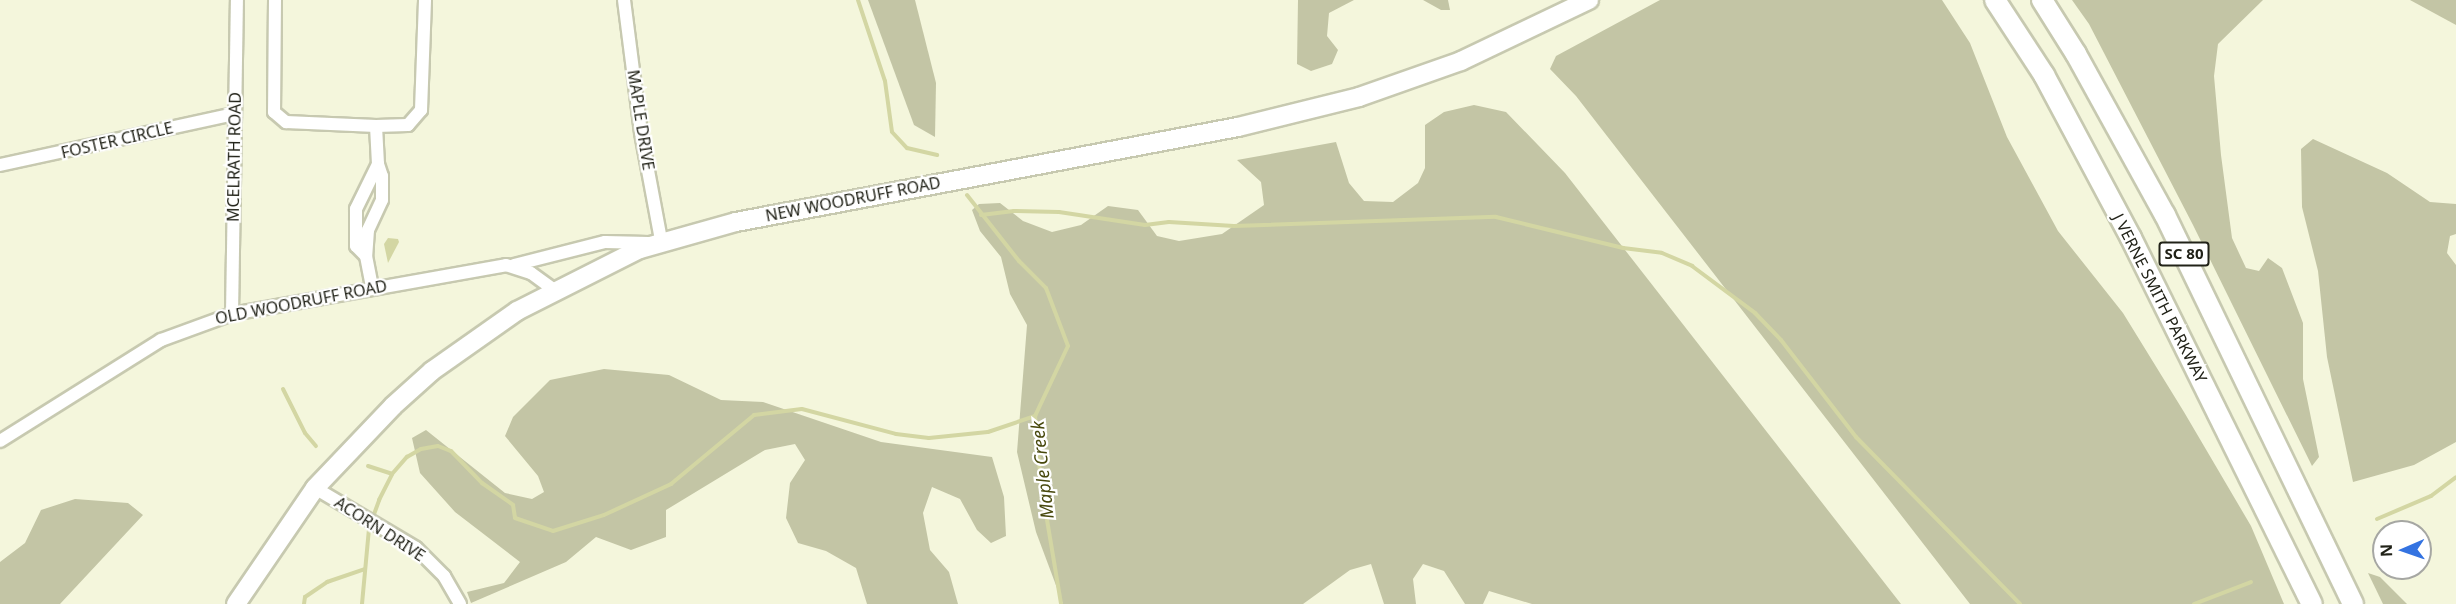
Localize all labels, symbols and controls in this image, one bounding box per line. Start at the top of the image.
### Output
street label: MAPLE DRIVE [624,68,658,172]
street label: MCELRATH ROAD [223,92,245,222]
street label: FOSTER CIRCLE [59,118,175,162]
street label: NEW WOODRUFF ROAD [764,173,942,225]
street label: J VERNE SMITH PARKWAY [2109,210,2211,386]
road number: SC 80 [2158,242,2210,266]
street label: OLD WOODRUFF ROAD [213,276,389,328]
water label: Maple Creek [1026,420,1058,520]
street label: ACORN DRIVE [331,493,429,565]
north arrow [2372,520,2432,580]
text: N [2375,544,2397,557]

